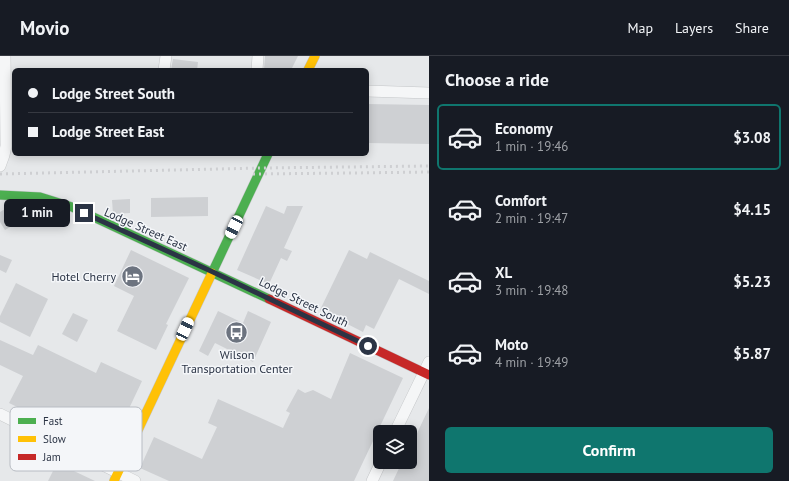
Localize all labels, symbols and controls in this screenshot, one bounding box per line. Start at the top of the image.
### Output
text: Movio [20,16,70,40]
text: Map [627,19,653,37]
text: Layers [675,19,713,37]
text: Share [735,19,769,37]
text: Choose a ride [445,68,549,91]
text: Lodge Street South [52,84,175,103]
icon: car [447,119,483,155]
text: Economy [495,119,553,138]
text: Lodge Street East [52,122,164,141]
text: $3.08 [733,128,771,147]
text: 1 min · 19:46 [495,138,568,155]
icon: car [447,191,483,227]
text: Comfort [495,191,547,210]
callout: 1 min [4,199,70,227]
text: $4.15 [733,200,771,219]
text: 1 min [21,204,53,221]
route end [75,204,93,222]
street label: Lodge Street East [102,204,190,254]
text: 2 min · 19:47 [495,210,568,227]
car [223,214,245,240]
hotel icon: Hotel Cherry [119,263,145,289]
icon: car [447,263,483,299]
text: XL [495,263,512,282]
place label: Hotel Cherry [51,269,116,284]
text: $5.23 [733,272,771,291]
street label: Lodge Street South [257,274,351,330]
text: 3 min · 19:48 [495,282,568,299]
car [174,316,196,342]
bus stop icon: Wilson Transportation Center [224,320,250,346]
icon: car [447,335,483,371]
text: Moto [495,335,528,354]
route start [359,337,377,355]
text: $5.87 [733,344,771,363]
place label: Wilson Transportation Center [181,347,293,376]
text: 4 min · 19:49 [495,354,568,371]
legend [10,407,142,471]
text: Fast [43,414,63,428]
map controls [373,425,417,469]
button: layers [373,425,417,469]
button: Confirm [445,427,773,473]
text: Slow [43,432,66,446]
text: Jam [42,450,61,464]

